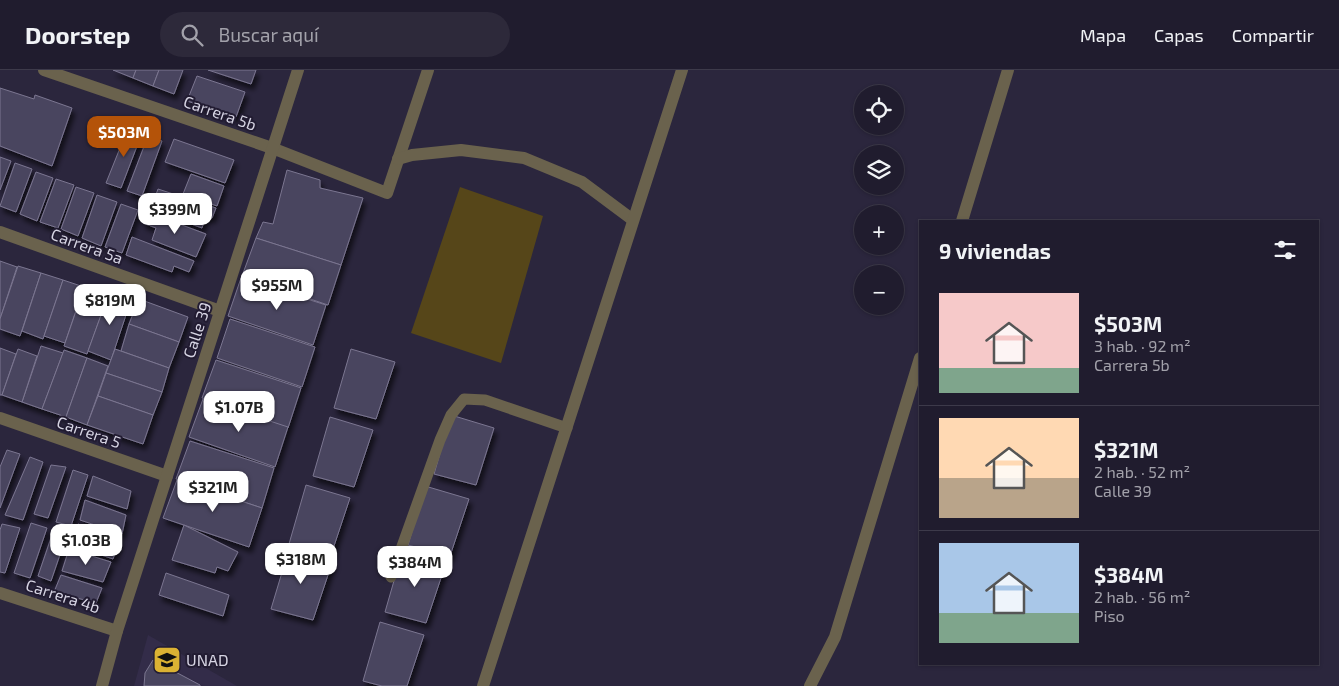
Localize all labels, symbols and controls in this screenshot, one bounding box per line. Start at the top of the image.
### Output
search box [160,12,510,57]
text: Doorstep [25,20,130,49]
icon: search [178,21,206,49]
text: Buscar aquí [218,23,319,46]
text: Mapa [1080,24,1126,46]
text: Capas [1154,24,1204,46]
text: Compartir [1232,24,1314,46]
map controls [854,85,904,315]
button: locate [854,85,904,135]
street label: Carrera 5b [181,91,259,134]
pin: $503M [89,116,159,158]
text: $503M [98,122,150,141]
button: layers [854,145,904,195]
pin: $399M [140,192,210,235]
text: $399M [149,199,201,218]
button: + [854,205,904,255]
street label: Carrera 5a [49,224,126,267]
icon: filters [1271,236,1299,264]
text: 9 viviendas [939,238,1051,263]
button: − [854,265,904,315]
pin: $955M [242,268,312,311]
text: $955M [251,275,303,294]
pin: $819M [75,284,145,326]
text: $819M [85,290,135,309]
street label: Calle 39 [179,300,214,360]
text: $503M [1094,311,1162,336]
icon: home [979,313,1039,373]
text: 3 hab. · 92 m² [1094,336,1191,355]
text: Carrera 5b [1094,355,1170,374]
pin: $1.07B [198,390,280,433]
text: $1.07B [215,397,263,416]
street label: Carrera 5 [55,412,124,451]
text: $321M [1094,437,1159,462]
icon: home [979,438,1039,498]
text: 2 hab. · 52 m² [1094,462,1190,481]
pin: $321M [178,470,248,513]
text: $321M [188,477,238,496]
text: Calle 39 [1094,481,1152,500]
pin: $1.03B [45,524,127,566]
text: $1.03B [61,530,111,549]
pin: $318M [266,542,336,585]
pin: $384M [380,546,450,588]
text: $318M [276,549,326,568]
text: $384M [388,552,442,571]
text: $384M [1094,562,1164,587]
icon: home [979,563,1039,623]
street label: Carrera 4b [24,575,103,616]
text: 2 hab. · 56 m² [1094,587,1190,606]
text: Piso [1094,606,1125,625]
school or university icon: UNAD [152,645,182,675]
place label: UNAD [186,650,229,669]

